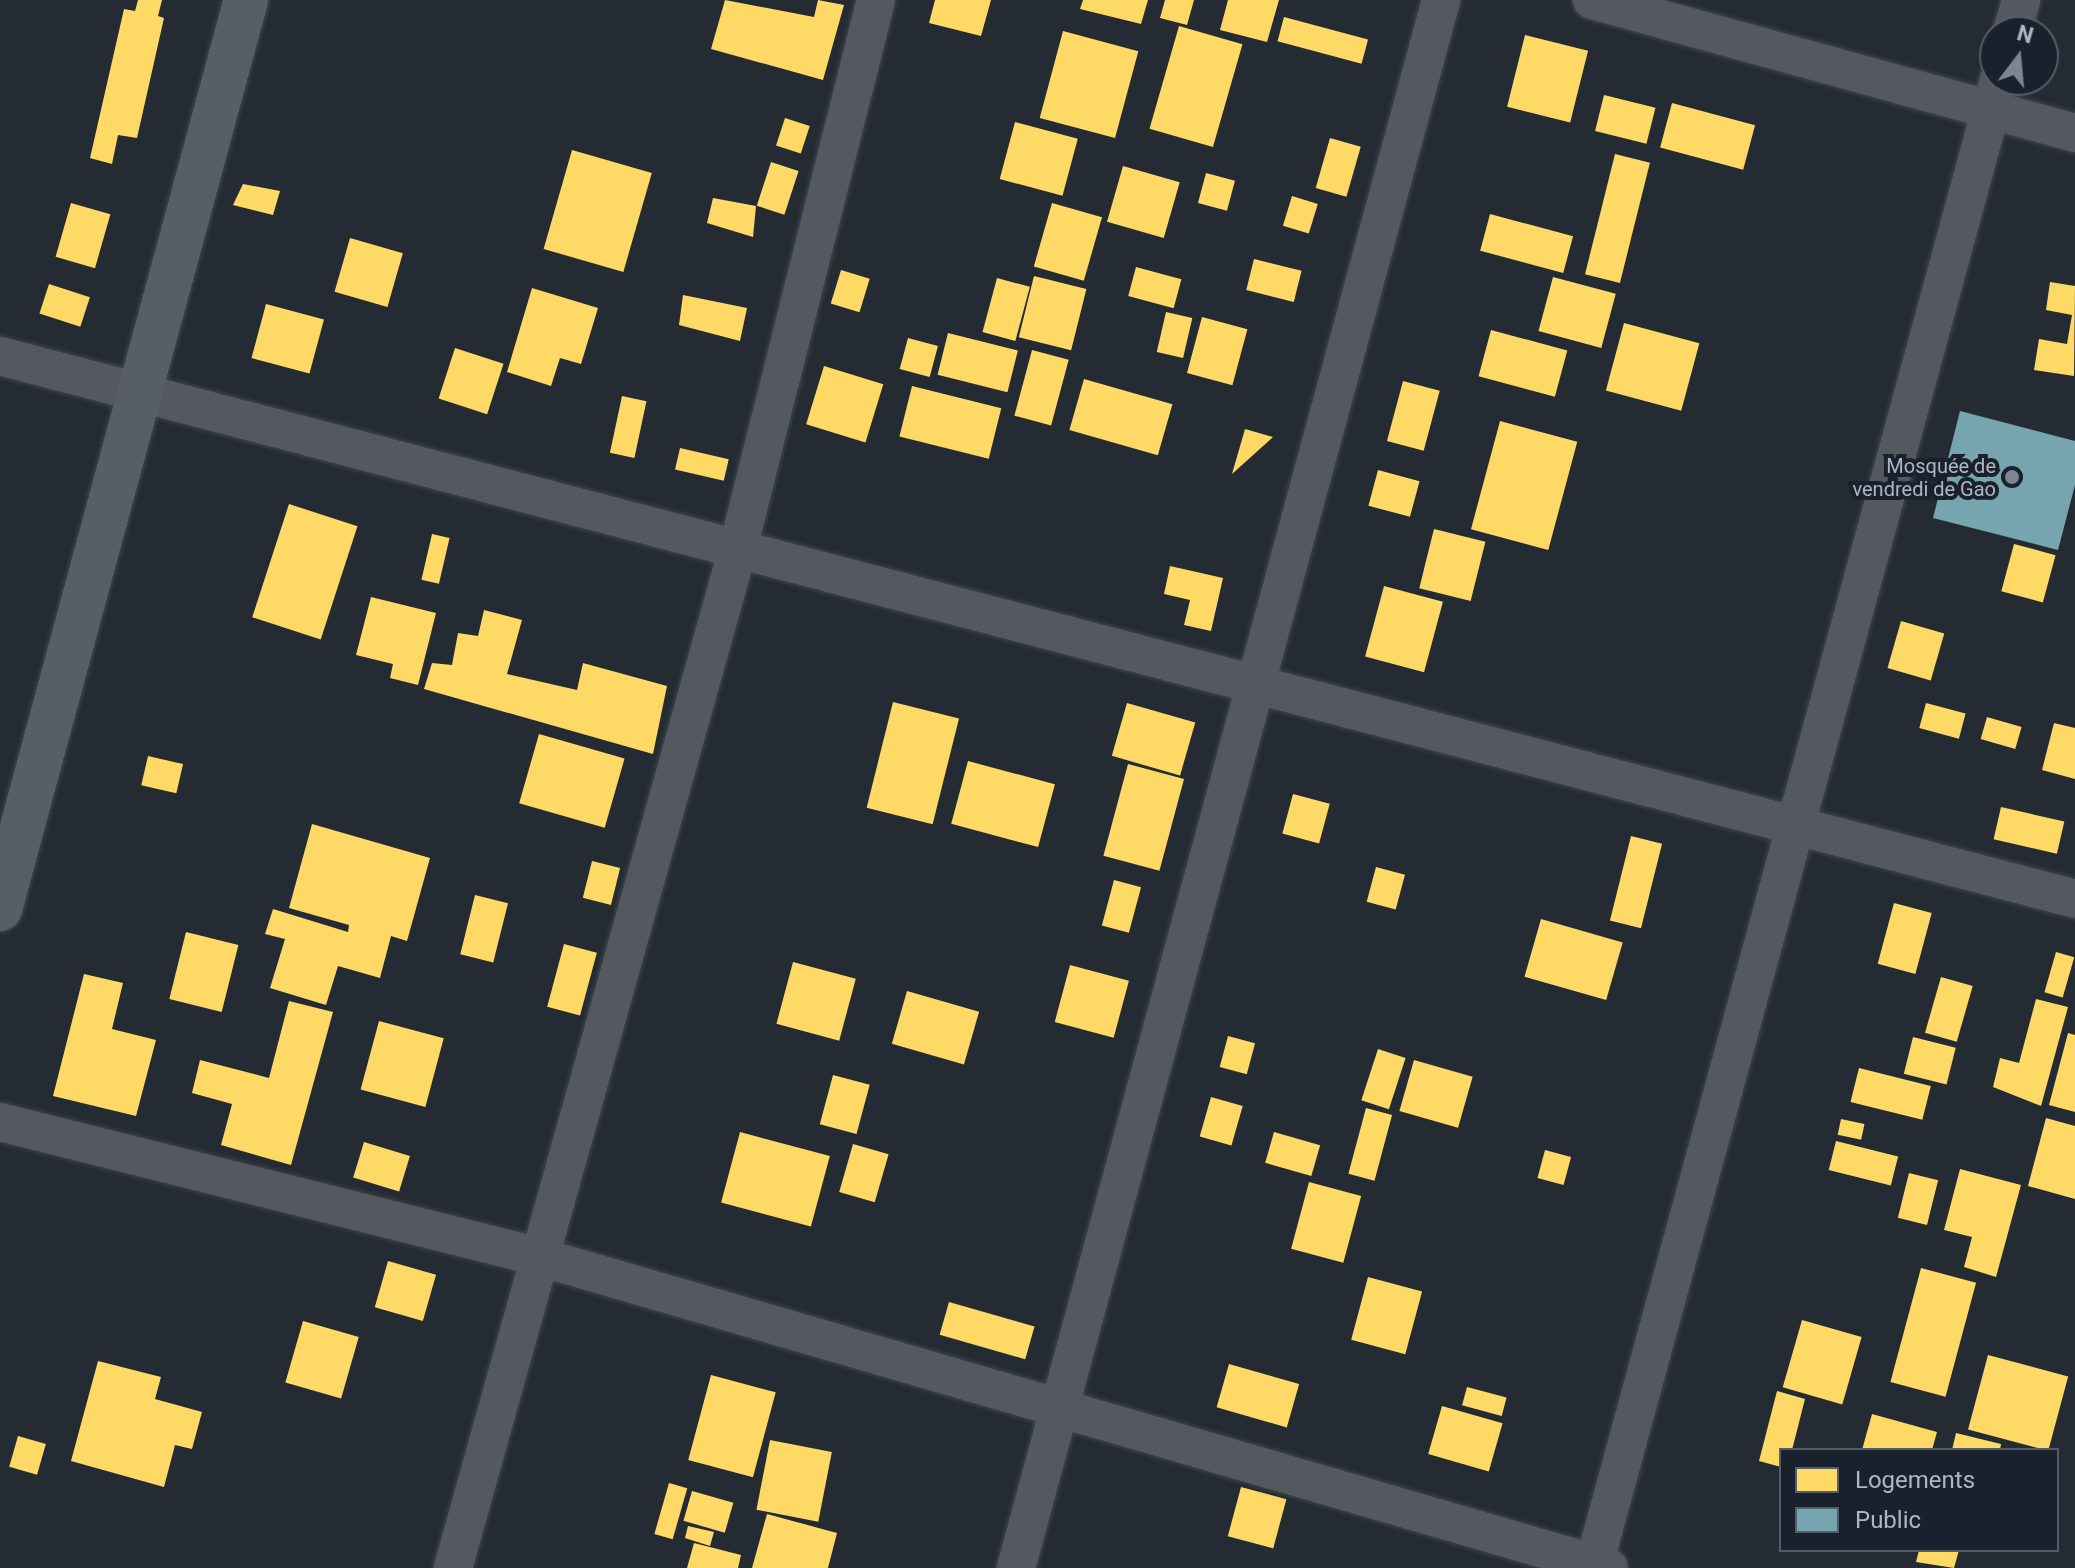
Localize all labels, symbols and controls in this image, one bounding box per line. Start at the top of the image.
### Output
north arrow [1979,16,2059,96]
text: N [2014,20,2036,49]
place label: Mosquée de vendredi de Gao [1852,454,1996,501]
marker: Mosquée de vendredi de Gao [2003,468,2021,486]
legend [1779,1448,2059,1552]
text: Logements [1855,1466,1975,1494]
text: Public [1855,1506,1921,1534]

